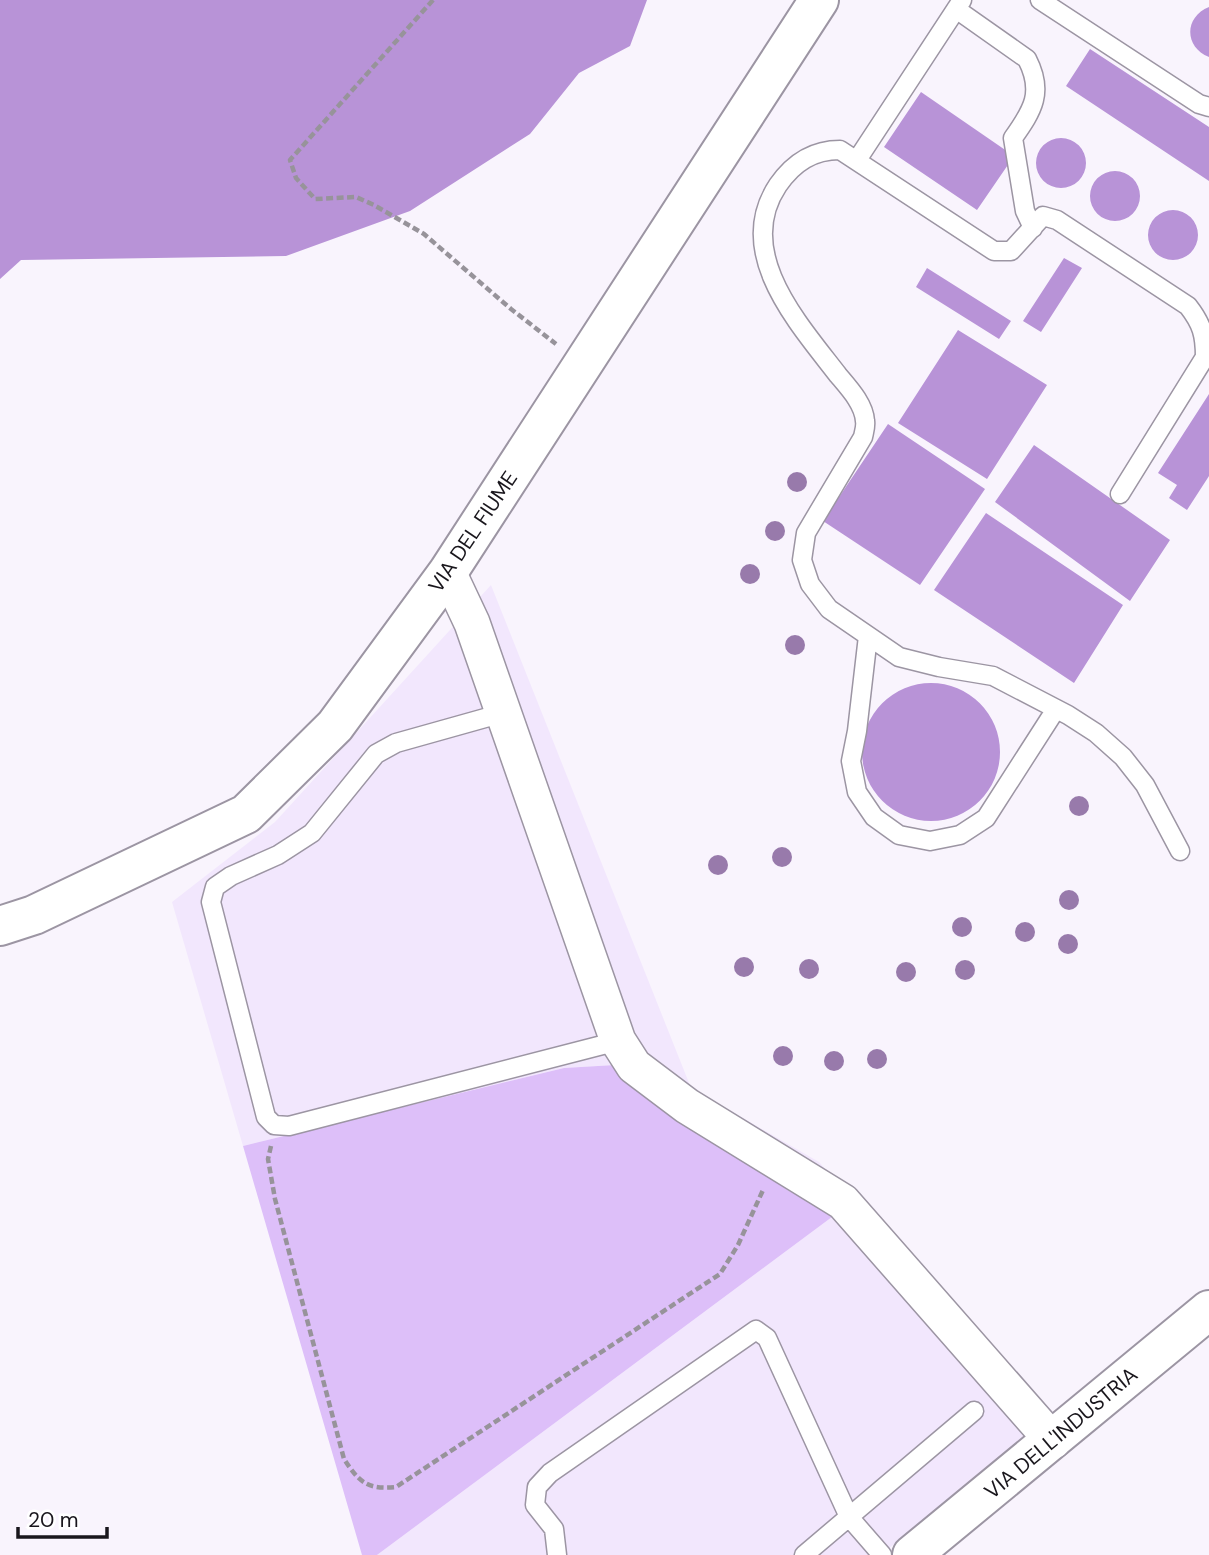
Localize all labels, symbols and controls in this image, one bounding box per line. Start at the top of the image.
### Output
street label: VIA DEL FIUME [422,466,524,598]
street label: VIA DELL'INDUSTRIA [979,1361,1143,1505]
scale bar [18,1496,107,1540]
text: 20 m [28,1506,79,1534]

